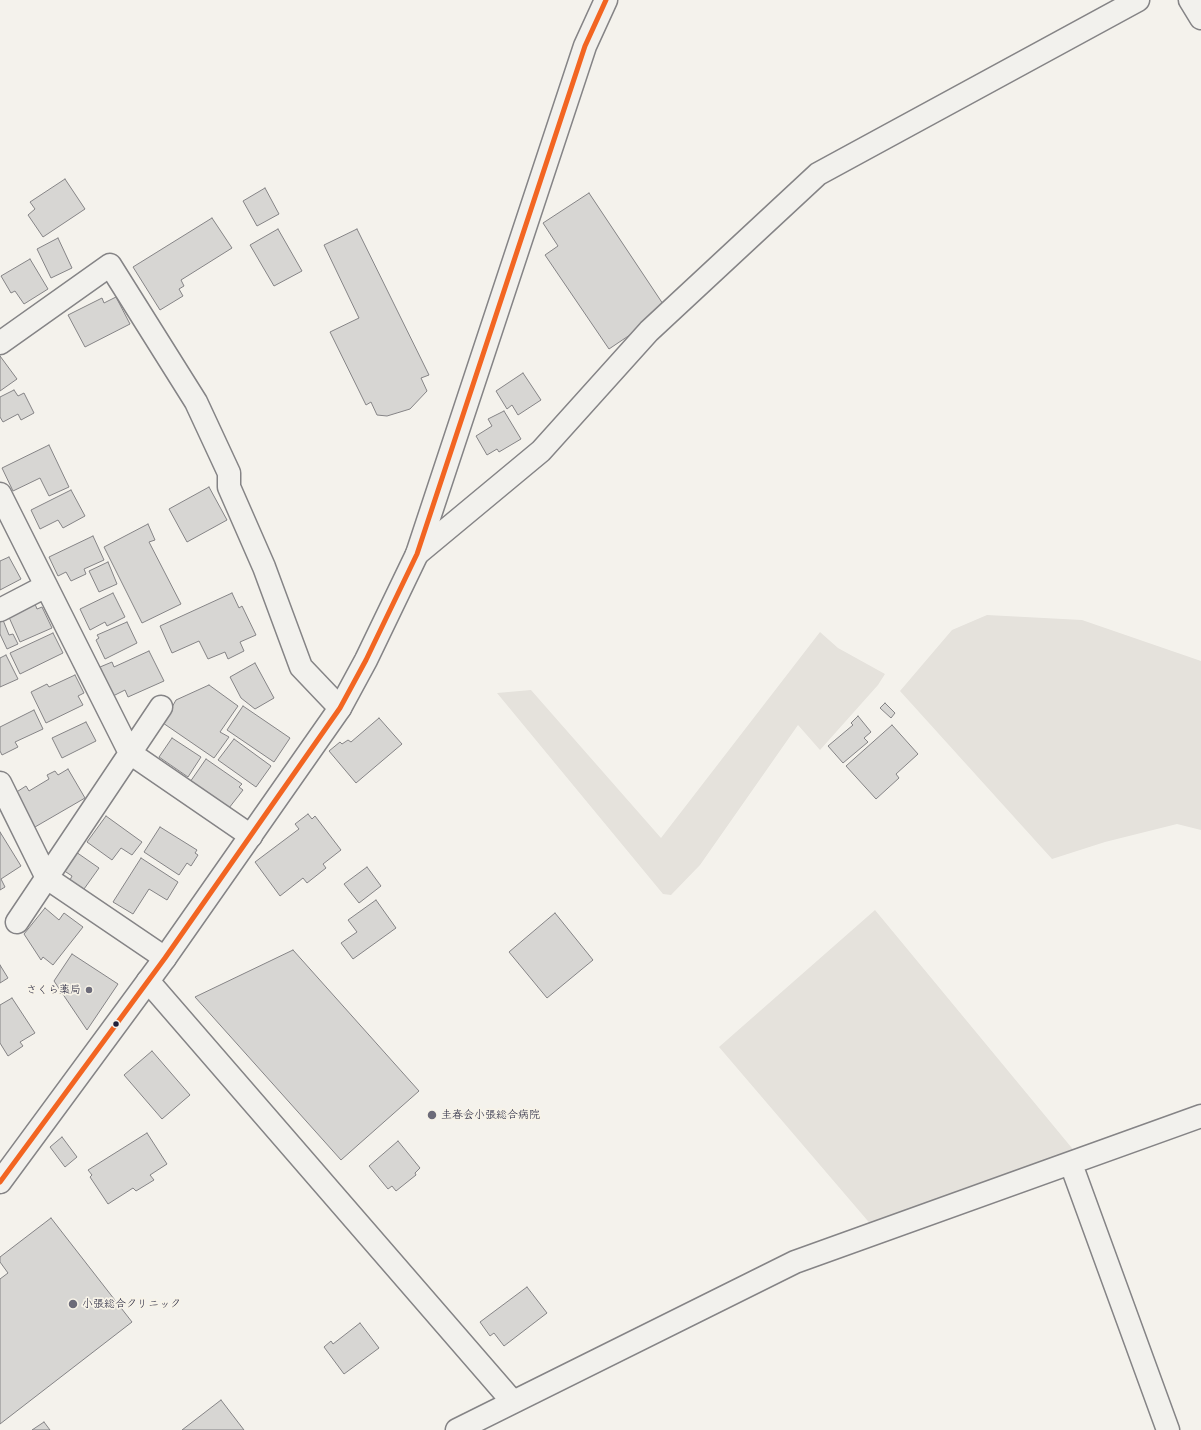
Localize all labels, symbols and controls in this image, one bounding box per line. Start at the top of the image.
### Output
place label: さくら薬局 [26,983,81,997]
marker: さくら薬局 [84,985,94,995]
unlabelled marker [111,1019,121,1029]
place label: 圭春会小張総合病院 [441,1108,540,1122]
marker: 圭春会小張総合病院 [426,1109,438,1121]
place label: 小張総合クリニック [82,1297,181,1311]
marker: 小張総合クリニック [67,1298,79,1310]

